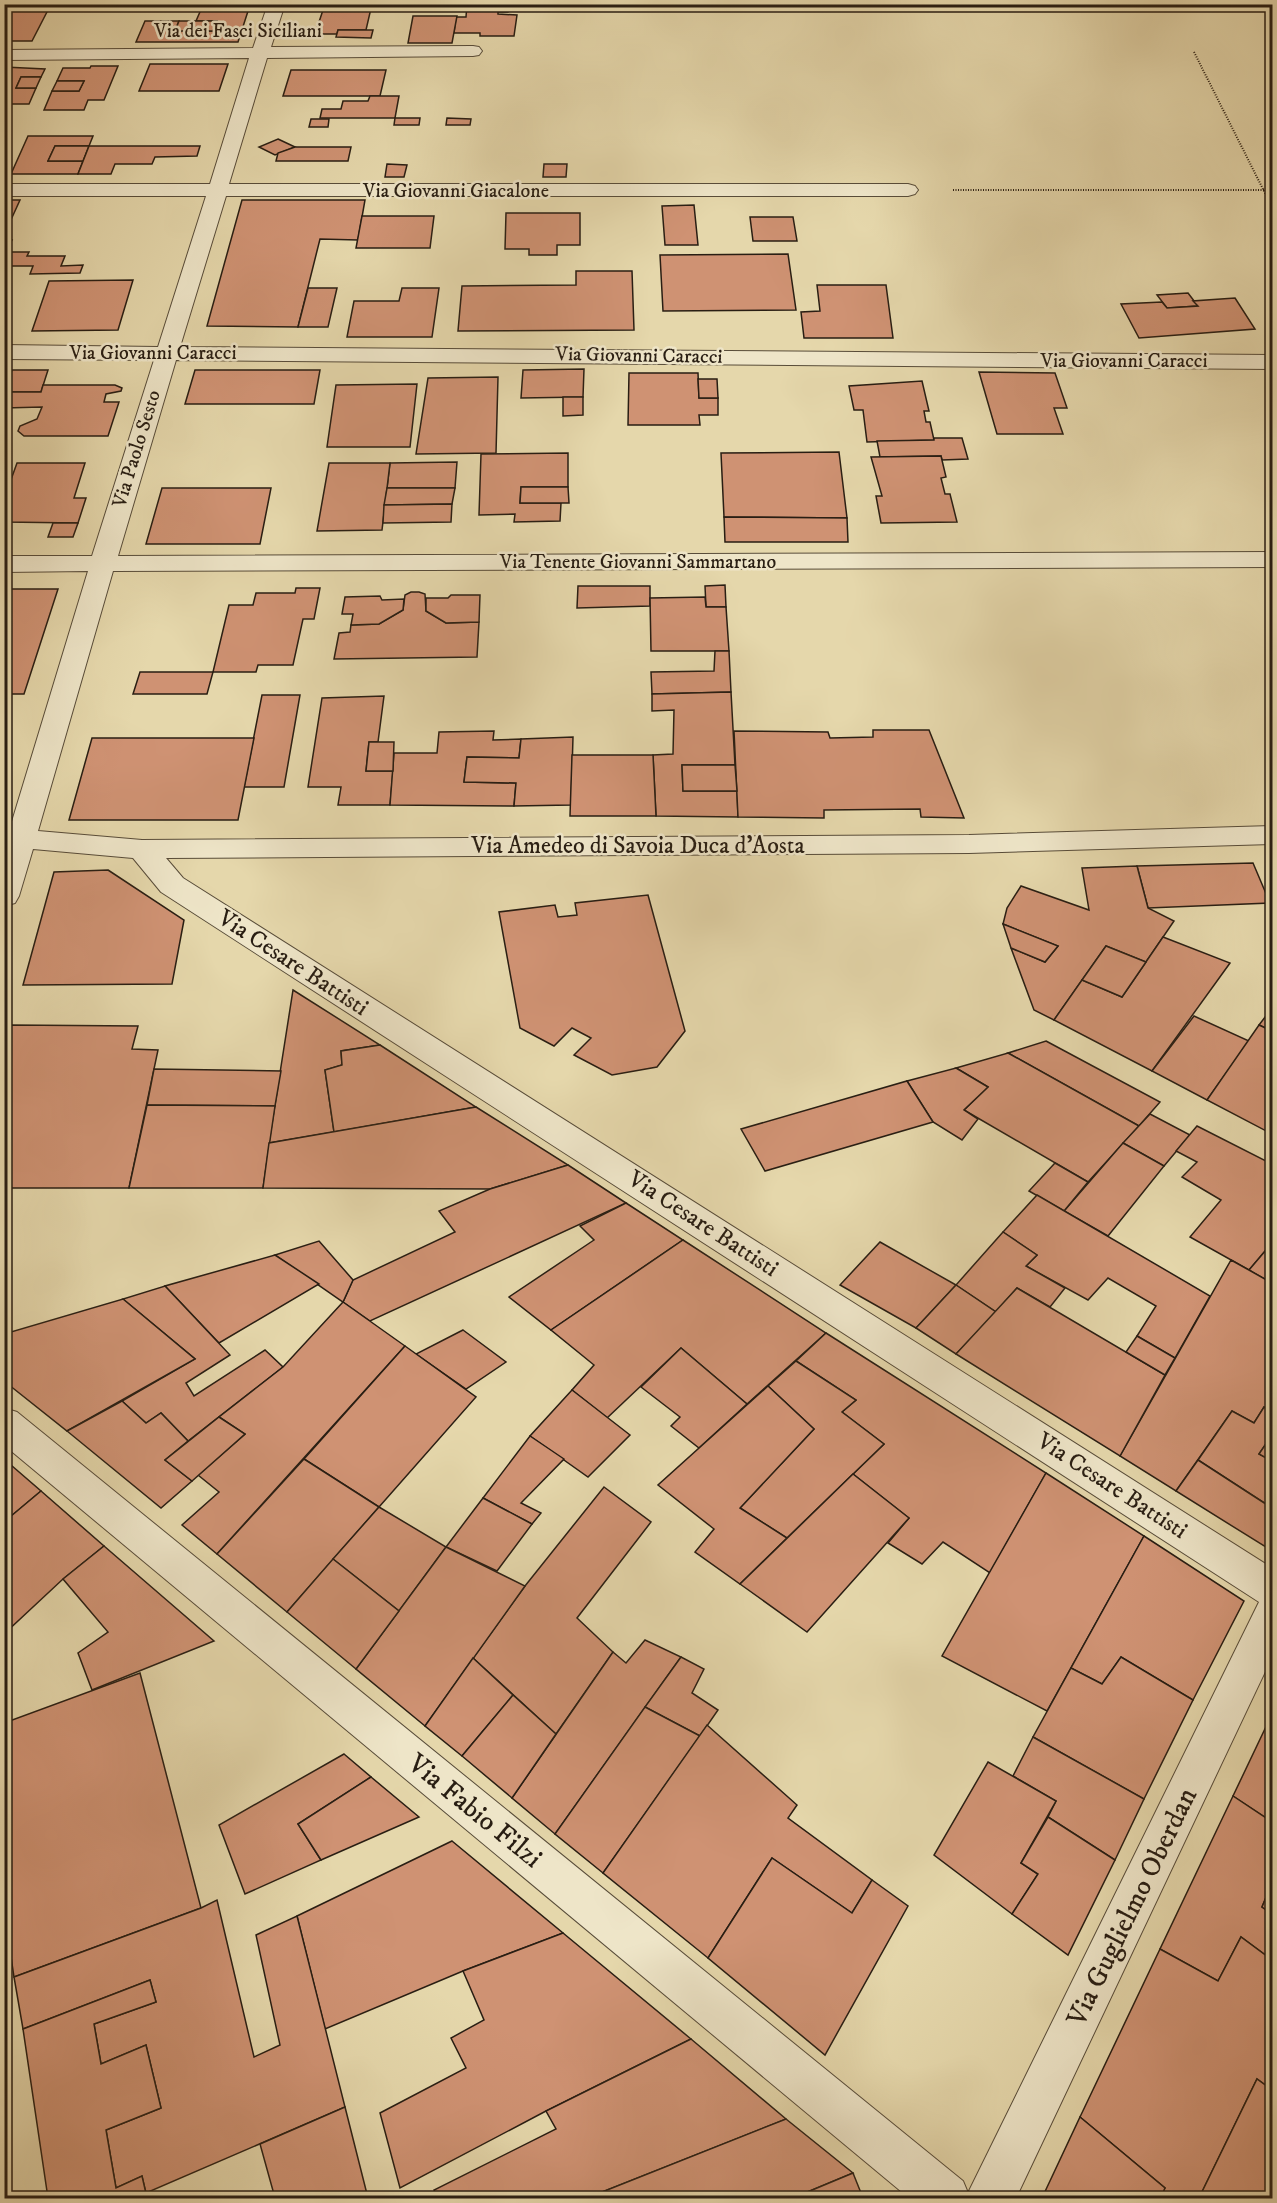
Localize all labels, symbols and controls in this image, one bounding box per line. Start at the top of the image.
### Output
street label: Via dei Fasci Siciliani [153,19,322,44]
street label: Via Giovanni Giacalone [362,179,549,204]
street label: Via Giovanni Caracci [68,341,237,366]
street label: Via Giovanni Caracci [554,342,723,370]
street label: Via Giovanni Caracci [1039,349,1208,374]
street label: Via Paolo Sesto [107,387,167,512]
street label: Via Tenente Giovanni Sammartano [499,550,776,575]
street label: Via Amedeo di Savoia Duca d'Aosta [470,831,806,861]
street label: Via Cesare Battisti [211,903,374,1023]
street label: Via Cesare Battisti [621,1164,784,1284]
street label: Via Cesare Battisti [1030,1426,1193,1546]
street label: Via Fabio Filzi [400,1745,549,1876]
street label: Via Guglielmo Oberdan [1059,1782,1205,2033]

